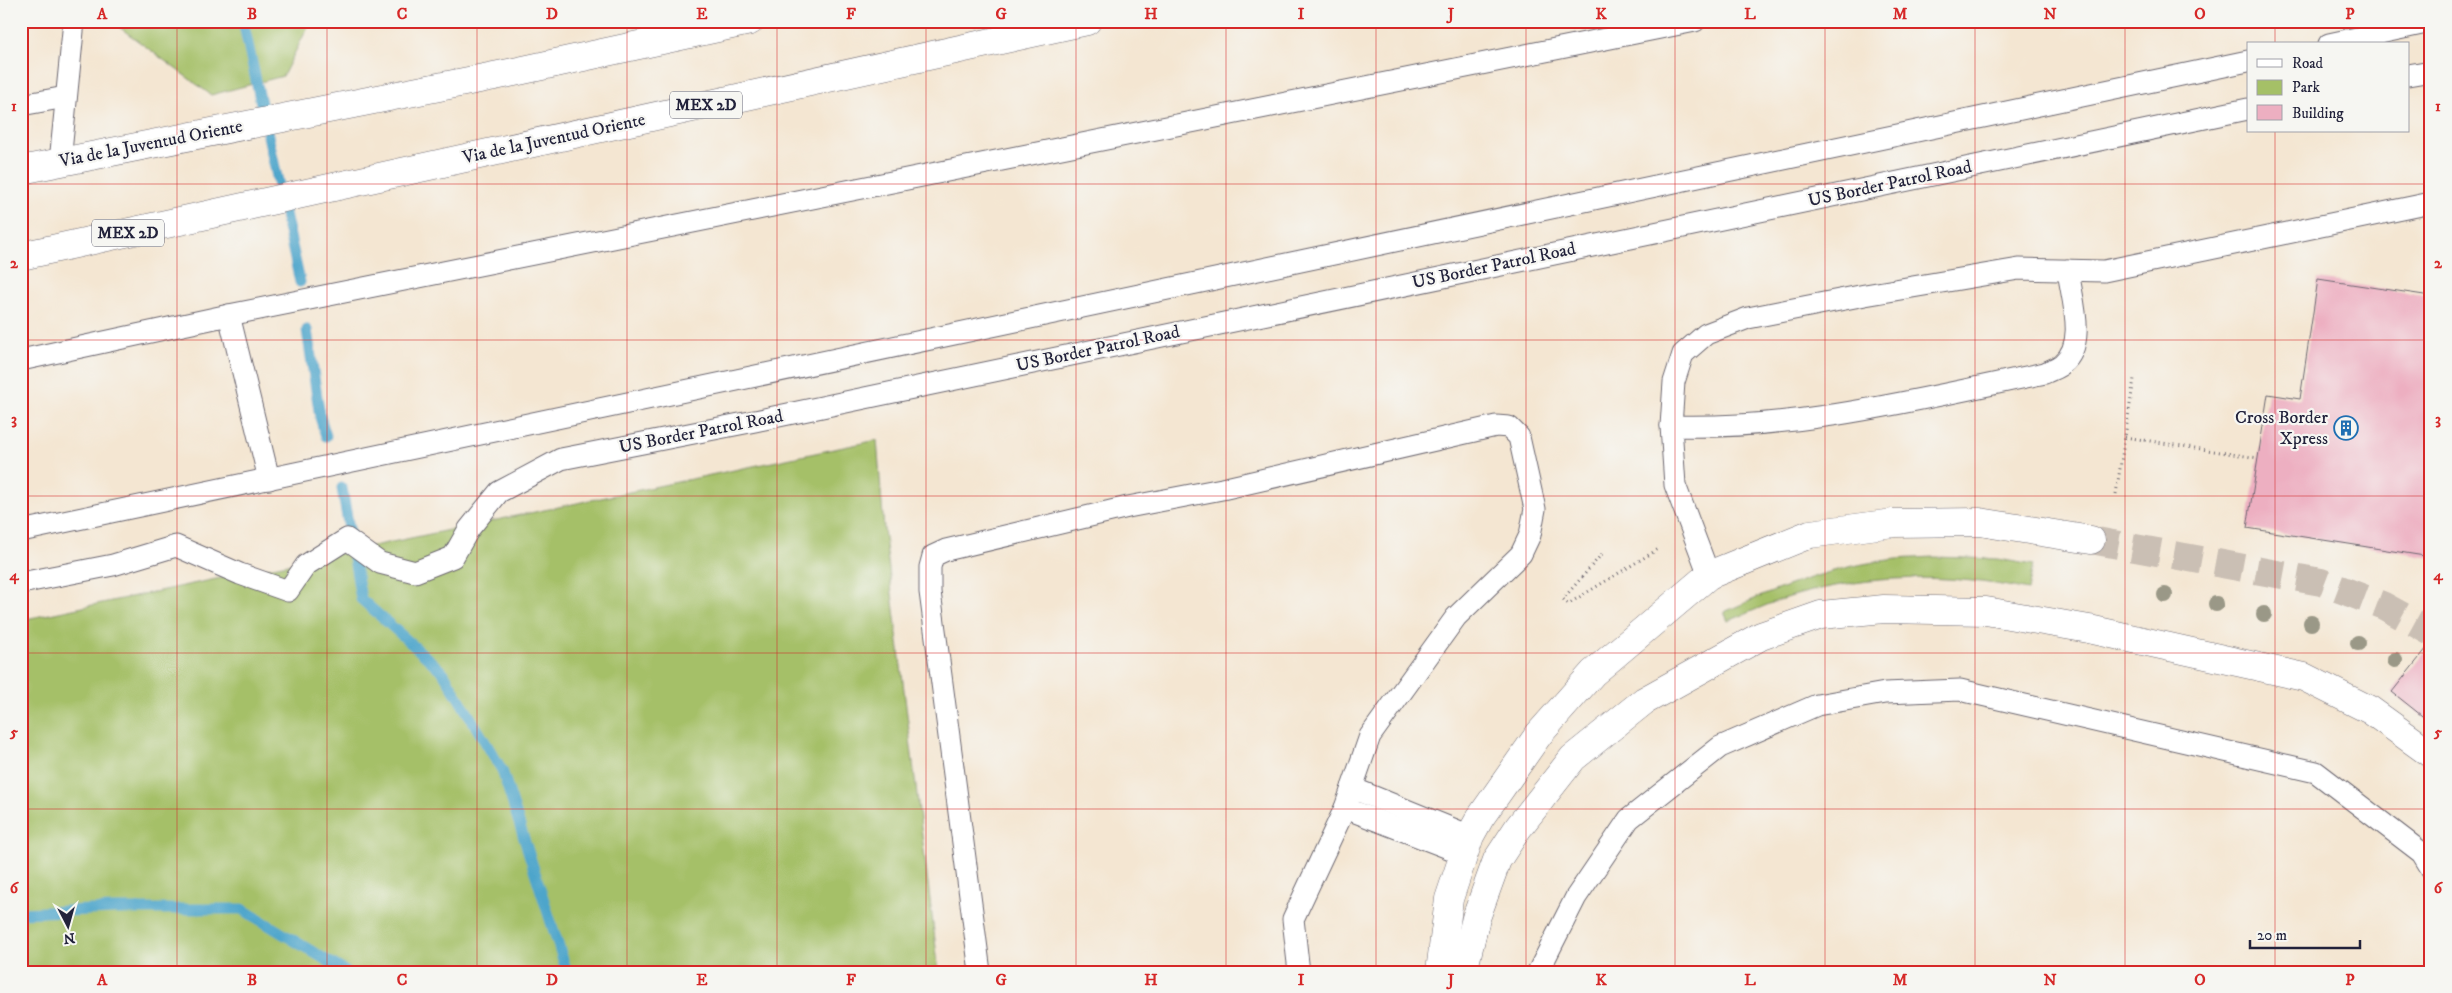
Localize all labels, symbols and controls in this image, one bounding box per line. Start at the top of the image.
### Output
text: A [96,4,108,24]
text: B [247,4,257,24]
text: C [397,4,407,24]
text: D [546,4,558,24]
text: E [696,4,708,24]
text: F [846,4,856,24]
text: G [995,4,1007,24]
text: H [1144,4,1158,24]
text: I [1298,4,1305,24]
text: J [1446,4,1455,24]
text: K [1595,4,1607,24]
text: L [1744,4,1756,24]
text: M [1893,4,1908,24]
text: N [2043,4,2057,24]
text: O [2194,4,2206,24]
text: P [2345,4,2355,24]
legend [2247,42,2410,132]
text: Road [2292,54,2324,73]
text: Park [2292,78,2321,97]
road number: MEX 2D [670,92,742,118]
text: 1 [11,96,17,116]
text: 1 [2435,96,2441,116]
text: Building [2292,104,2344,123]
street label: Via de la Juventud Oriente [460,109,647,169]
street label: Via de la Juventud Oriente [57,115,244,173]
street label: US Border Patrol Road [1806,156,1974,212]
road number: MEX 2D [92,220,164,247]
street label: US Border Patrol Road [1410,238,1578,294]
text: 2 [10,253,19,273]
text: 2 [2434,253,2443,273]
street label: US Border Patrol Road [1014,321,1182,377]
street label: US Border Patrol Road [617,405,785,459]
place label: Cross Border Xpress [2235,407,2328,450]
text: 3 [11,409,17,429]
text: 3 [2435,409,2441,429]
building icon: Cross Border Xpress [2333,415,2359,441]
text: 4 [8,565,19,585]
text: 4 [2432,565,2443,585]
text: 5 [9,722,18,742]
text: 5 [2433,722,2442,742]
text: 6 [10,878,20,898]
text: 6 [2434,878,2444,898]
north arrow [42,900,92,950]
scale bar [2250,918,2360,950]
text: 20 m [2257,926,2287,945]
text: N [62,928,76,948]
text: A [96,970,108,990]
text: B [247,970,257,990]
text: C [397,970,407,990]
text: D [546,970,558,990]
text: E [696,970,708,990]
text: F [846,970,856,990]
text: G [995,970,1007,990]
text: H [1144,970,1158,990]
text: I [1298,970,1305,990]
text: J [1446,970,1455,990]
text: K [1595,970,1607,990]
text: L [1744,970,1756,990]
text: M [1893,970,1908,990]
text: N [2043,970,2057,990]
text: O [2194,970,2206,990]
text: P [2345,970,2355,990]

